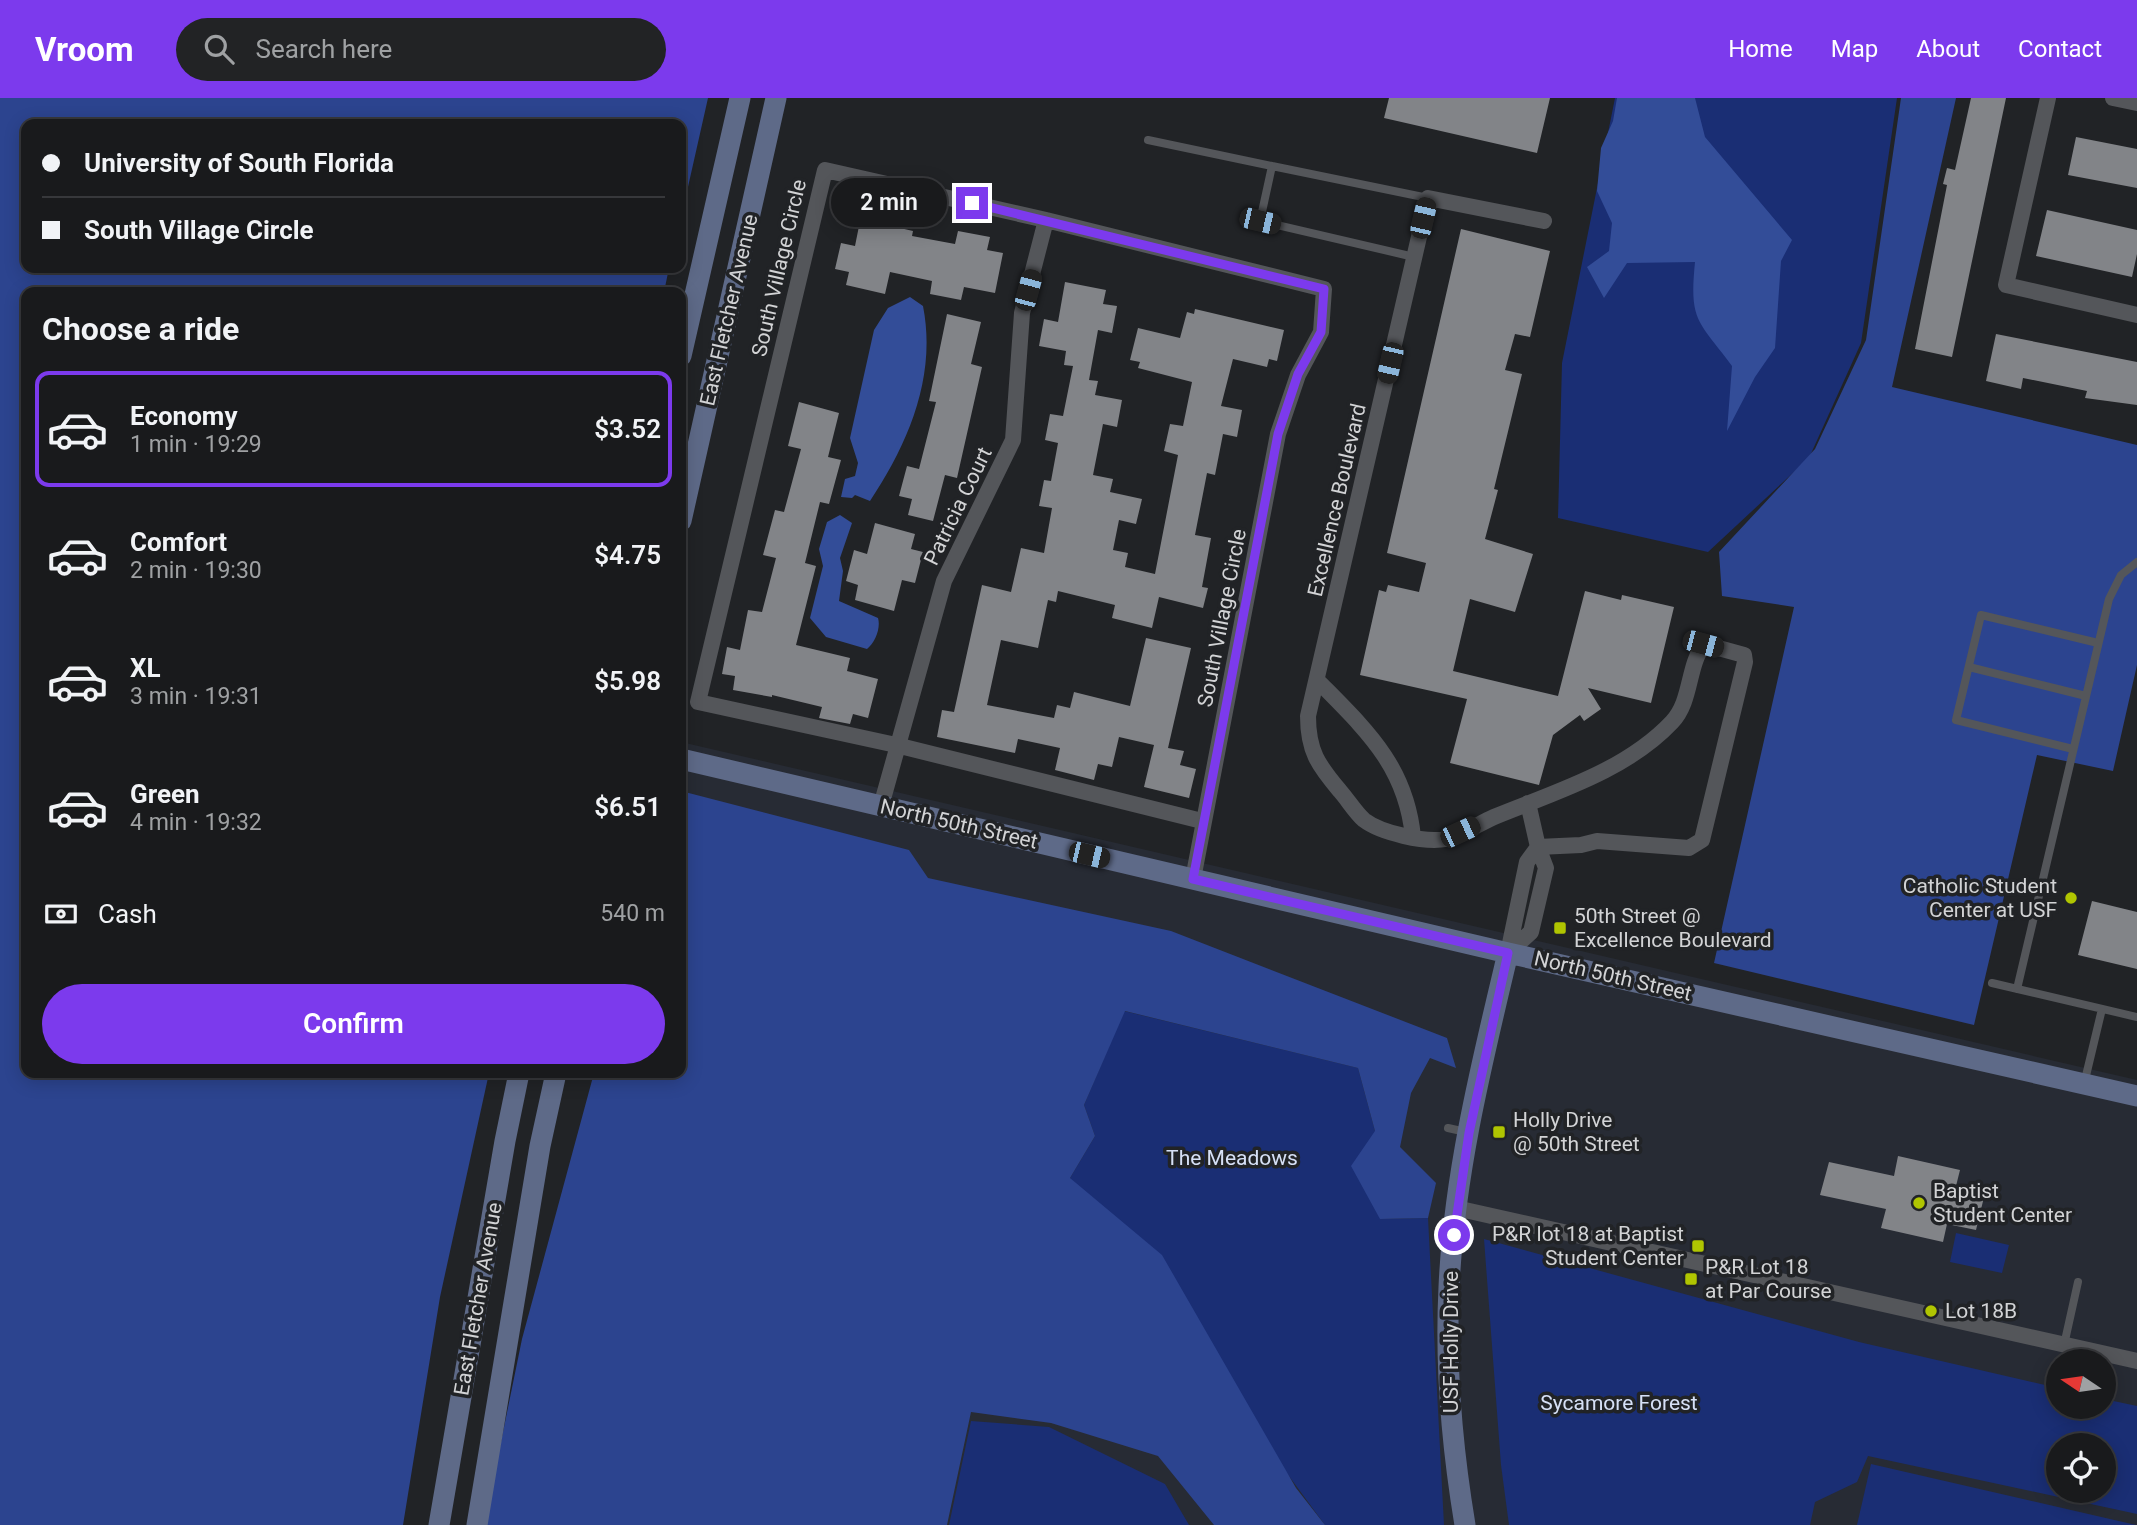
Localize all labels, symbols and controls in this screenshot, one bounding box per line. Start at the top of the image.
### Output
search box [176,18,666,81]
text: Vroom [35,30,134,69]
icon: search [200,30,238,68]
text: Search here [256,34,392,64]
text: Home [1728,35,1793,63]
text: Map [1831,35,1878,63]
text: About [1916,35,1980,63]
text: Contact [2018,35,2102,63]
text: University of South Florida [84,148,394,178]
street label: South Village Circle [747,177,811,359]
callout: 2 min [832,178,948,228]
route end [956,187,988,219]
text: 2 min [860,189,918,216]
car [1409,195,1438,241]
car [1238,206,1283,236]
street label: East Fletcher Avenue [695,212,763,408]
text: South Village Circle [84,215,314,245]
car [1013,267,1044,313]
text: Choose a ride [42,310,239,348]
car [1376,340,1405,386]
icon: car [46,398,109,461]
text: Economy [130,401,237,431]
street label: Excellence Boulevard [1303,401,1371,599]
text: $3.52 [594,414,661,444]
text: 1 min · 19:29 [130,431,262,458]
street label: Patricia Court [919,443,997,569]
icon: car [46,524,109,587]
text: Comfort [130,527,227,557]
street label: South Village Circle [1193,527,1251,709]
text: $4.75 [594,540,661,570]
text: 2 min · 19:30 [130,557,262,584]
car [1680,628,1727,660]
icon: car [46,650,109,713]
text: XL [130,653,161,683]
text: $5.98 [594,666,661,696]
text: 3 min · 19:31 [130,683,262,710]
icon: car [46,776,109,839]
text: Green [130,779,200,809]
text: $6.51 [594,792,661,822]
street label: North 50th Street [878,794,1040,854]
text: 4 min · 19:32 [130,809,262,836]
car [1437,814,1484,850]
car [1067,840,1112,870]
place label: Catholic Student Center at USF [1903,874,2057,922]
marker: Catholic Student Center at USF [2063,890,2079,906]
icon: cash [42,895,80,933]
text: Cash [98,899,157,929]
text: 540 m [600,900,665,927]
place label: 50th Street @ Excellence Boulevard [1574,904,1772,952]
marker: 50th Street @ Excellence Boulevard [1552,920,1568,936]
street label: North 50th Street [1532,946,1694,1006]
button: Confirm [42,984,665,1064]
place label: Holly Drive @ 50th Street [1513,1108,1640,1156]
marker: Holly Drive @ 50th Street [1491,1124,1507,1140]
park label: The Meadows [1166,1146,1298,1170]
place label: Baptist Student Center [1933,1179,2072,1227]
marker: Baptist Student Center [1911,1195,1927,1211]
street label: East Fletcher Avenue [449,1201,507,1397]
route start [1438,1219,1470,1251]
place label: P&R lot 18 at Baptist Student Center [1492,1222,1684,1270]
marker: P&R lot 18 at Baptist Student Center [1690,1238,1706,1254]
place label: P&R Lot 18 at Par Course [1705,1255,1832,1303]
street label: USF Holly Drive [1439,1271,1463,1413]
marker: P&R Lot 18 at Par Course [1683,1271,1699,1287]
place label: Lot 18B [1945,1299,2017,1323]
marker: Lot 18B [1923,1303,1939,1319]
north arrow [2046,1349,2116,1419]
map controls [2046,1349,2116,1503]
park label: Sycamore Forest [1540,1391,1698,1415]
button: locate [2046,1433,2116,1503]

